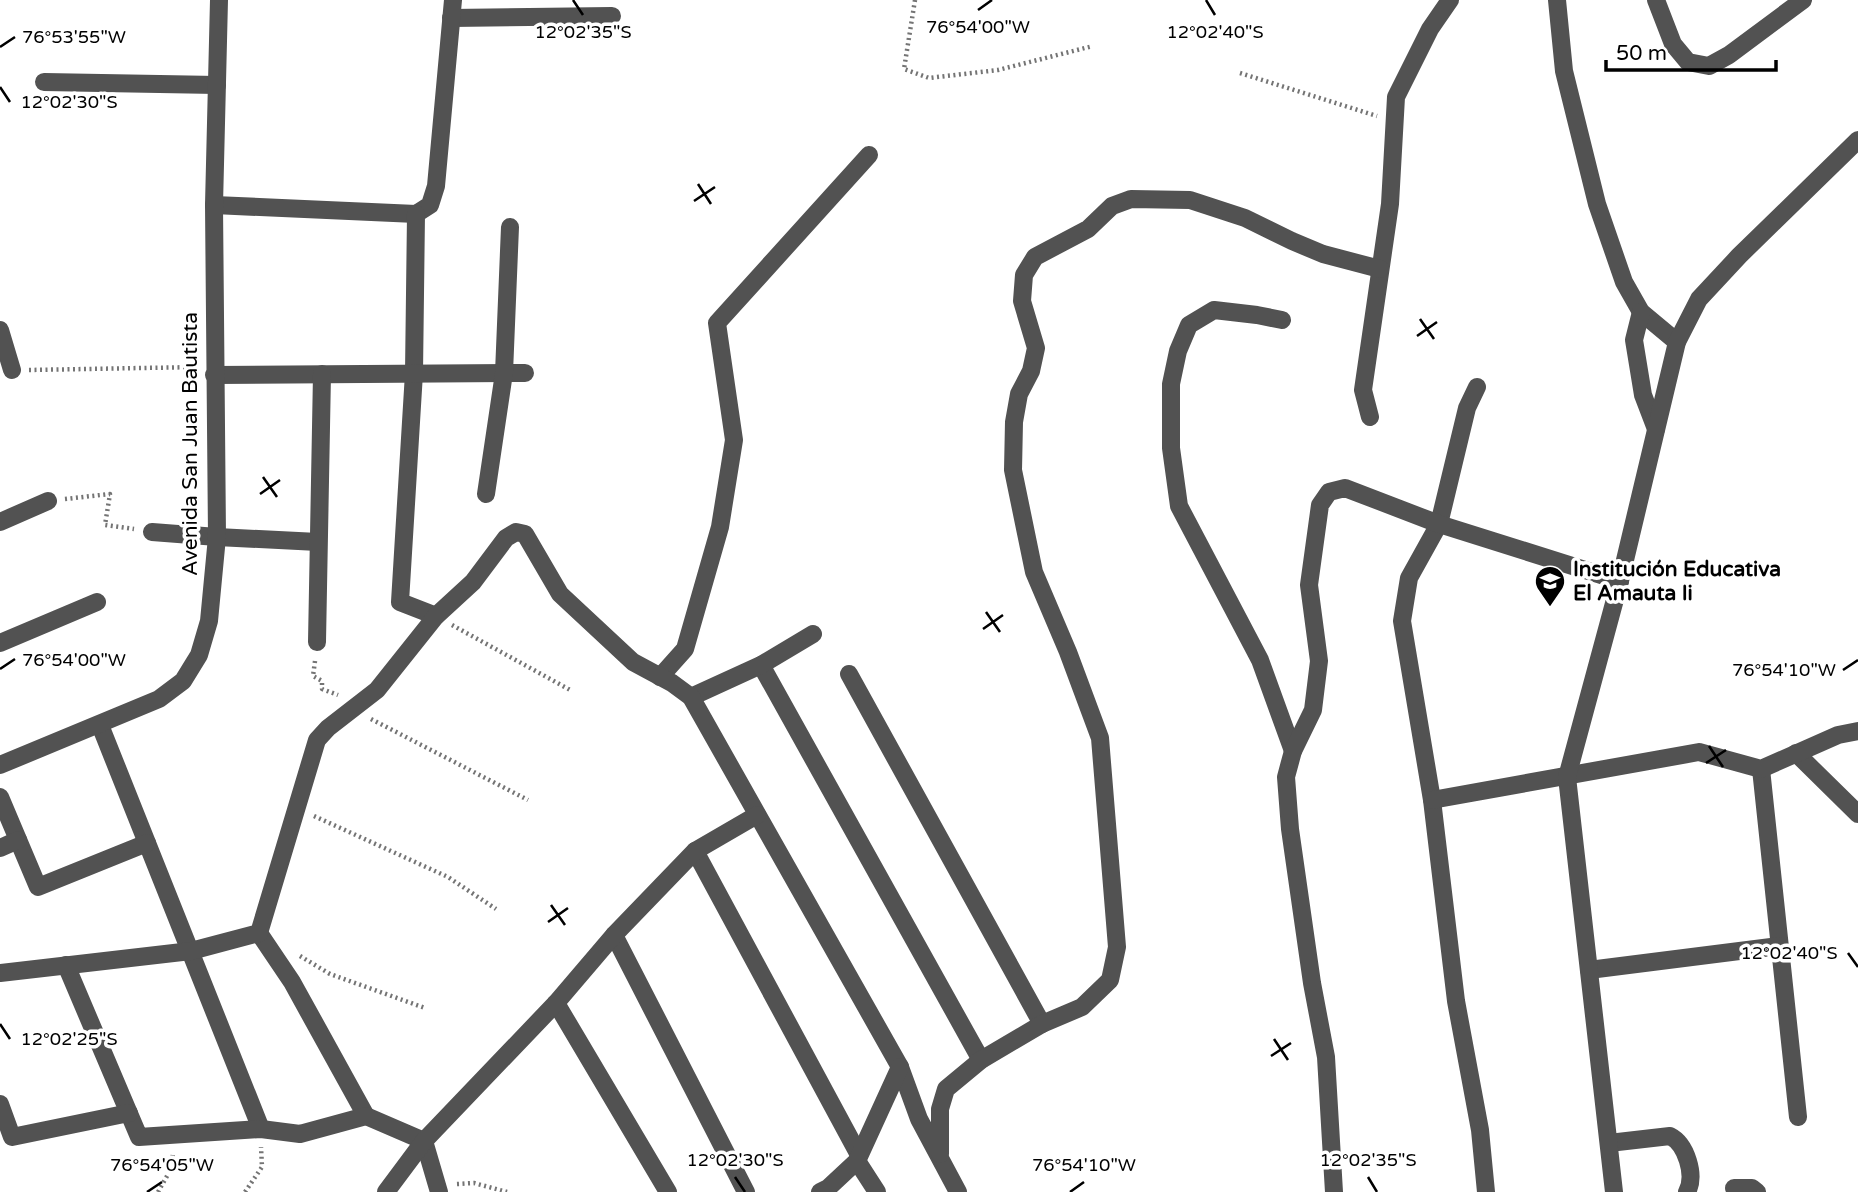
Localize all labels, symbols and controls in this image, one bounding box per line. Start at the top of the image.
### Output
text: 76°54'00"W [926,16,1030,38]
text: 12°02'35"S [534,21,632,43]
text: 12°02'40"S [1166,21,1264,43]
text: 76°53'55"W [22,26,126,48]
scale bar [1606,28,1776,72]
text: 50 m [1616,41,1667,66]
text: 12°02'30"S [20,91,118,113]
street label: Avenida San Juan Bautista [178,312,203,576]
place label: Institución Educativa El Amauta Ii [1573,557,1781,606]
school or university icon: Institución Educativa El Amauta Ii [1533,564,1567,608]
text: 76°54'00"W [22,649,126,671]
text: 76°54'10"W [1732,659,1836,681]
text: 12°02'40"S [1740,942,1838,964]
text: 12°02'25"S [20,1028,118,1050]
text: 12°02'30"S [686,1149,784,1171]
text: 12°02'35"S [1319,1149,1417,1171]
text: 76°54'05"W [110,1154,214,1176]
text: 76°54'10"W [1032,1154,1136,1176]

